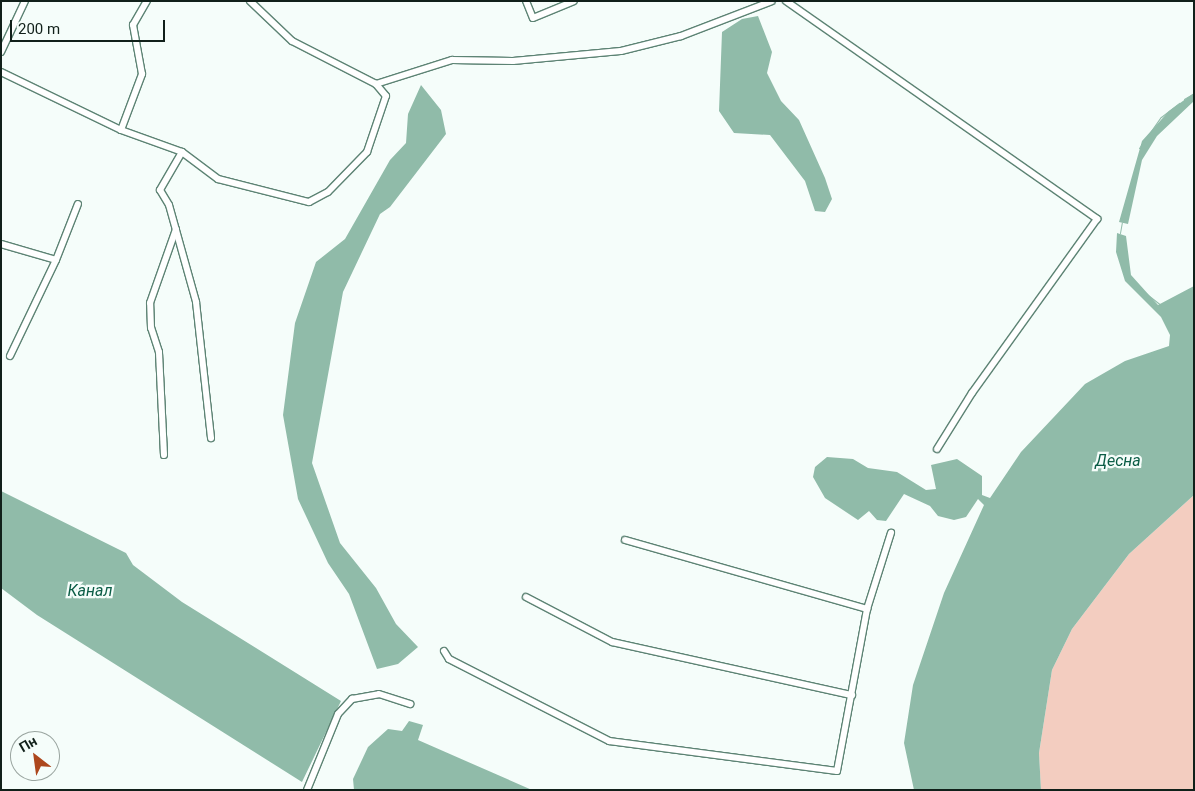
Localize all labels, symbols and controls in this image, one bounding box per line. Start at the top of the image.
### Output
scale bar [12,10,168,42]
text: 200 m [18,20,60,38]
water label: Десна [1095,451,1141,471]
water label: Канал [68,581,112,601]
north arrow [10,731,60,781]
text: Пн [16,732,40,755]

